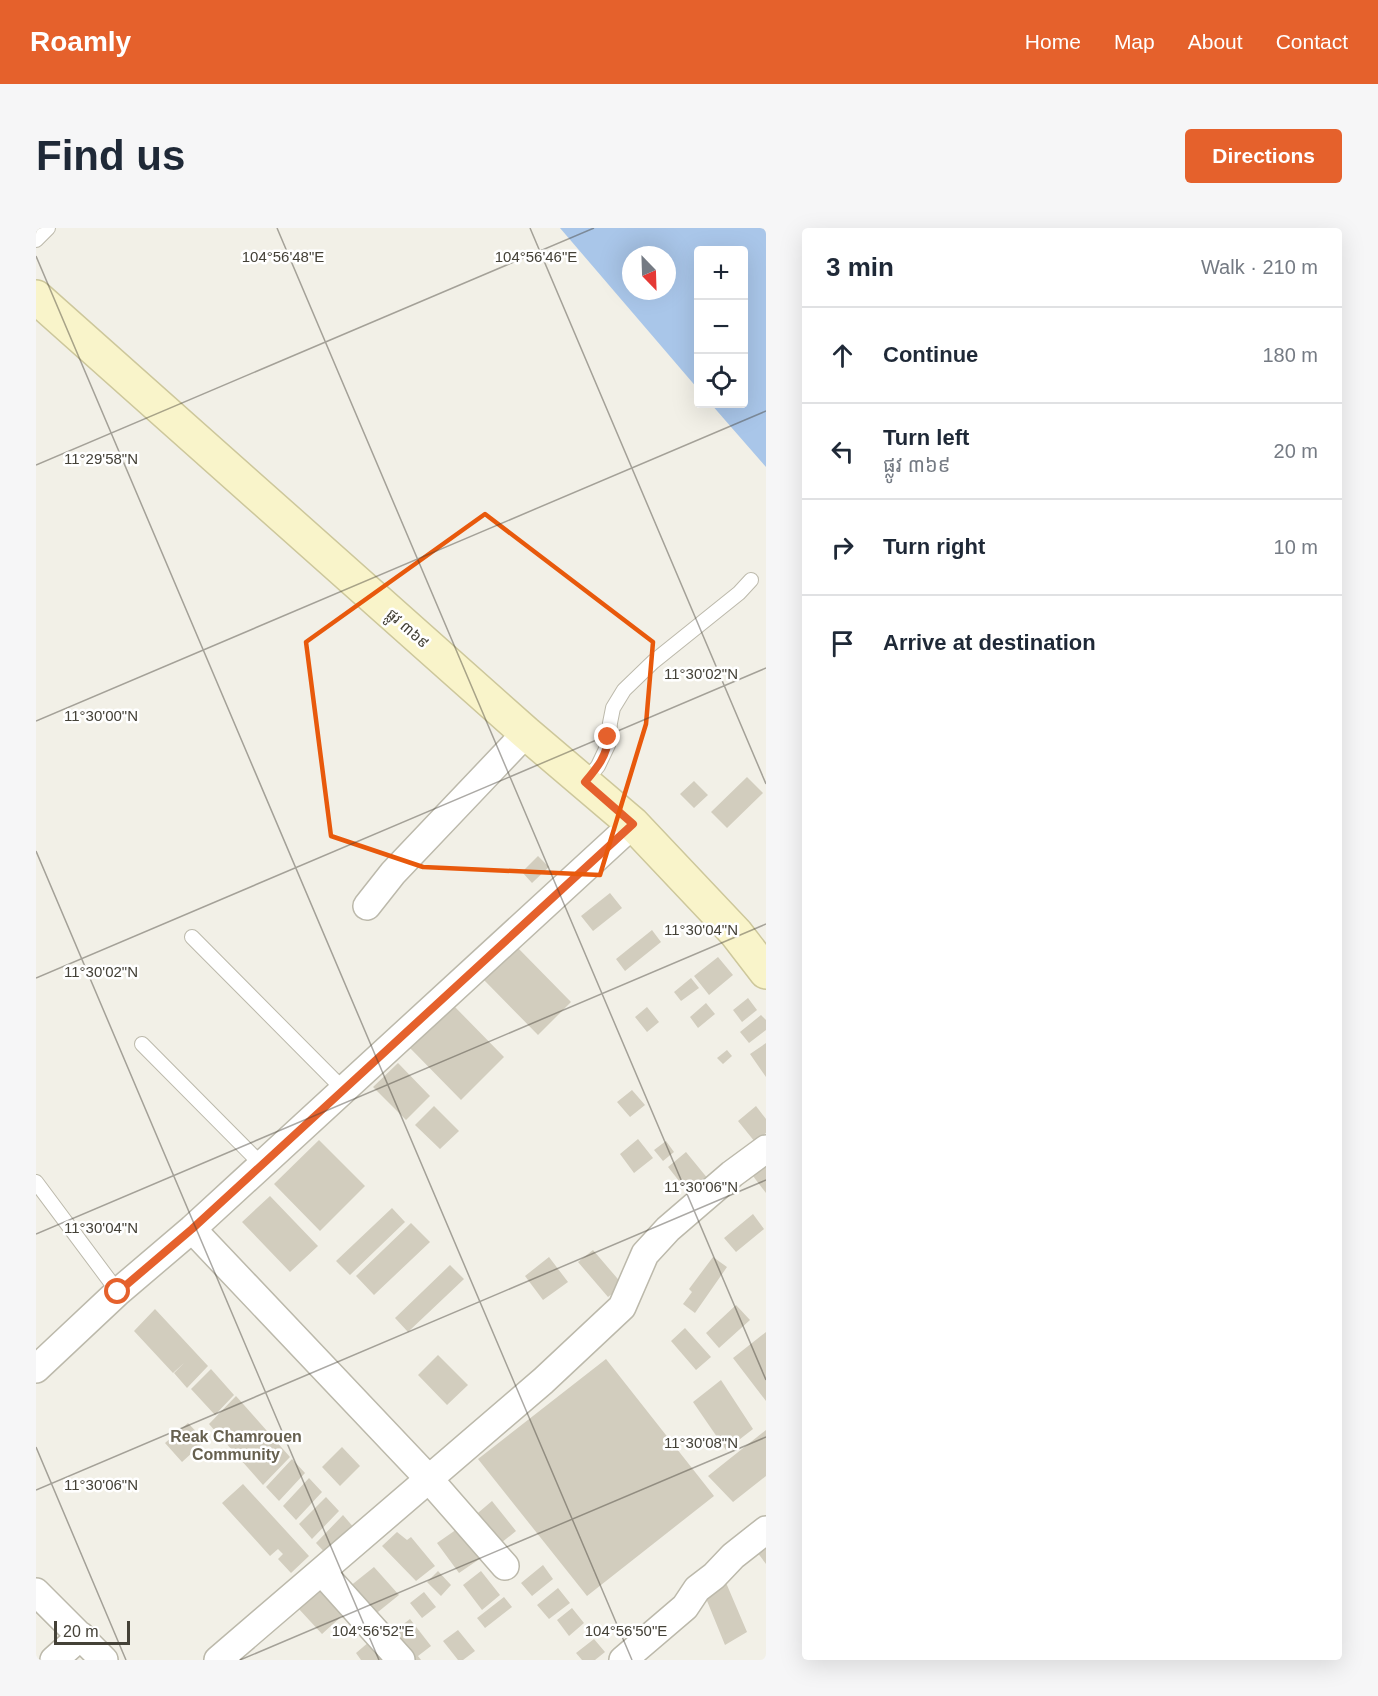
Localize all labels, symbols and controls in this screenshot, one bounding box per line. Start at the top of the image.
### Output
text: Roamly [30,26,131,57]
text: Home [1025,30,1081,53]
text: Map [1114,30,1155,53]
text: About [1188,30,1243,53]
text: Contact [1276,30,1348,53]
button: Directions [1185,129,1342,183]
text: Find us [36,132,185,179]
north arrow [622,246,676,300]
map controls [694,246,748,408]
button: + [694,246,748,300]
text: 104°56'48"E [242,248,324,265]
text: 104°56'46"E [495,248,577,265]
text: 3 min [826,252,894,282]
text: Walk · 210 m [1201,256,1318,278]
button: − [694,300,748,354]
icon: ahead [826,339,859,372]
text: Continue [883,342,978,367]
text: 180 m [1262,344,1318,366]
button: locate [694,354,748,408]
text: Turn left [883,425,969,450]
icon: left [826,435,859,468]
text: 20 m [1274,440,1318,462]
text: 11°29'58"N [64,450,138,467]
text: ផ្លូវ ៣៦៩ [883,454,950,476]
icon: right [826,531,859,564]
text: Turn right [883,534,985,559]
text: 10 m [1274,536,1318,558]
street label: ផ្លូវ ៣៦៩ [380,605,432,655]
icon: arrive [826,627,859,660]
text: Arrive at destination [883,630,1096,655]
text: 11°30'02"N [664,665,738,682]
text: 11°30'00"N [64,707,138,724]
route end [594,723,620,749]
text: 11°30'04"N [664,921,738,938]
text: 11°30'02"N [64,963,138,980]
text: 11°30'06"N [664,1178,738,1195]
text: 11°30'04"N [64,1219,138,1236]
route start [104,1278,130,1304]
district label: Reak Chamrouen Community [170,1428,302,1463]
text: 11°30'08"N [664,1434,738,1451]
text: 11°30'06"N [64,1476,138,1493]
scale bar [54,1618,130,1646]
text: 104°56'52"E [332,1622,414,1639]
text: 104°56'50"E [585,1622,667,1639]
text: 20 m [63,1623,99,1640]

